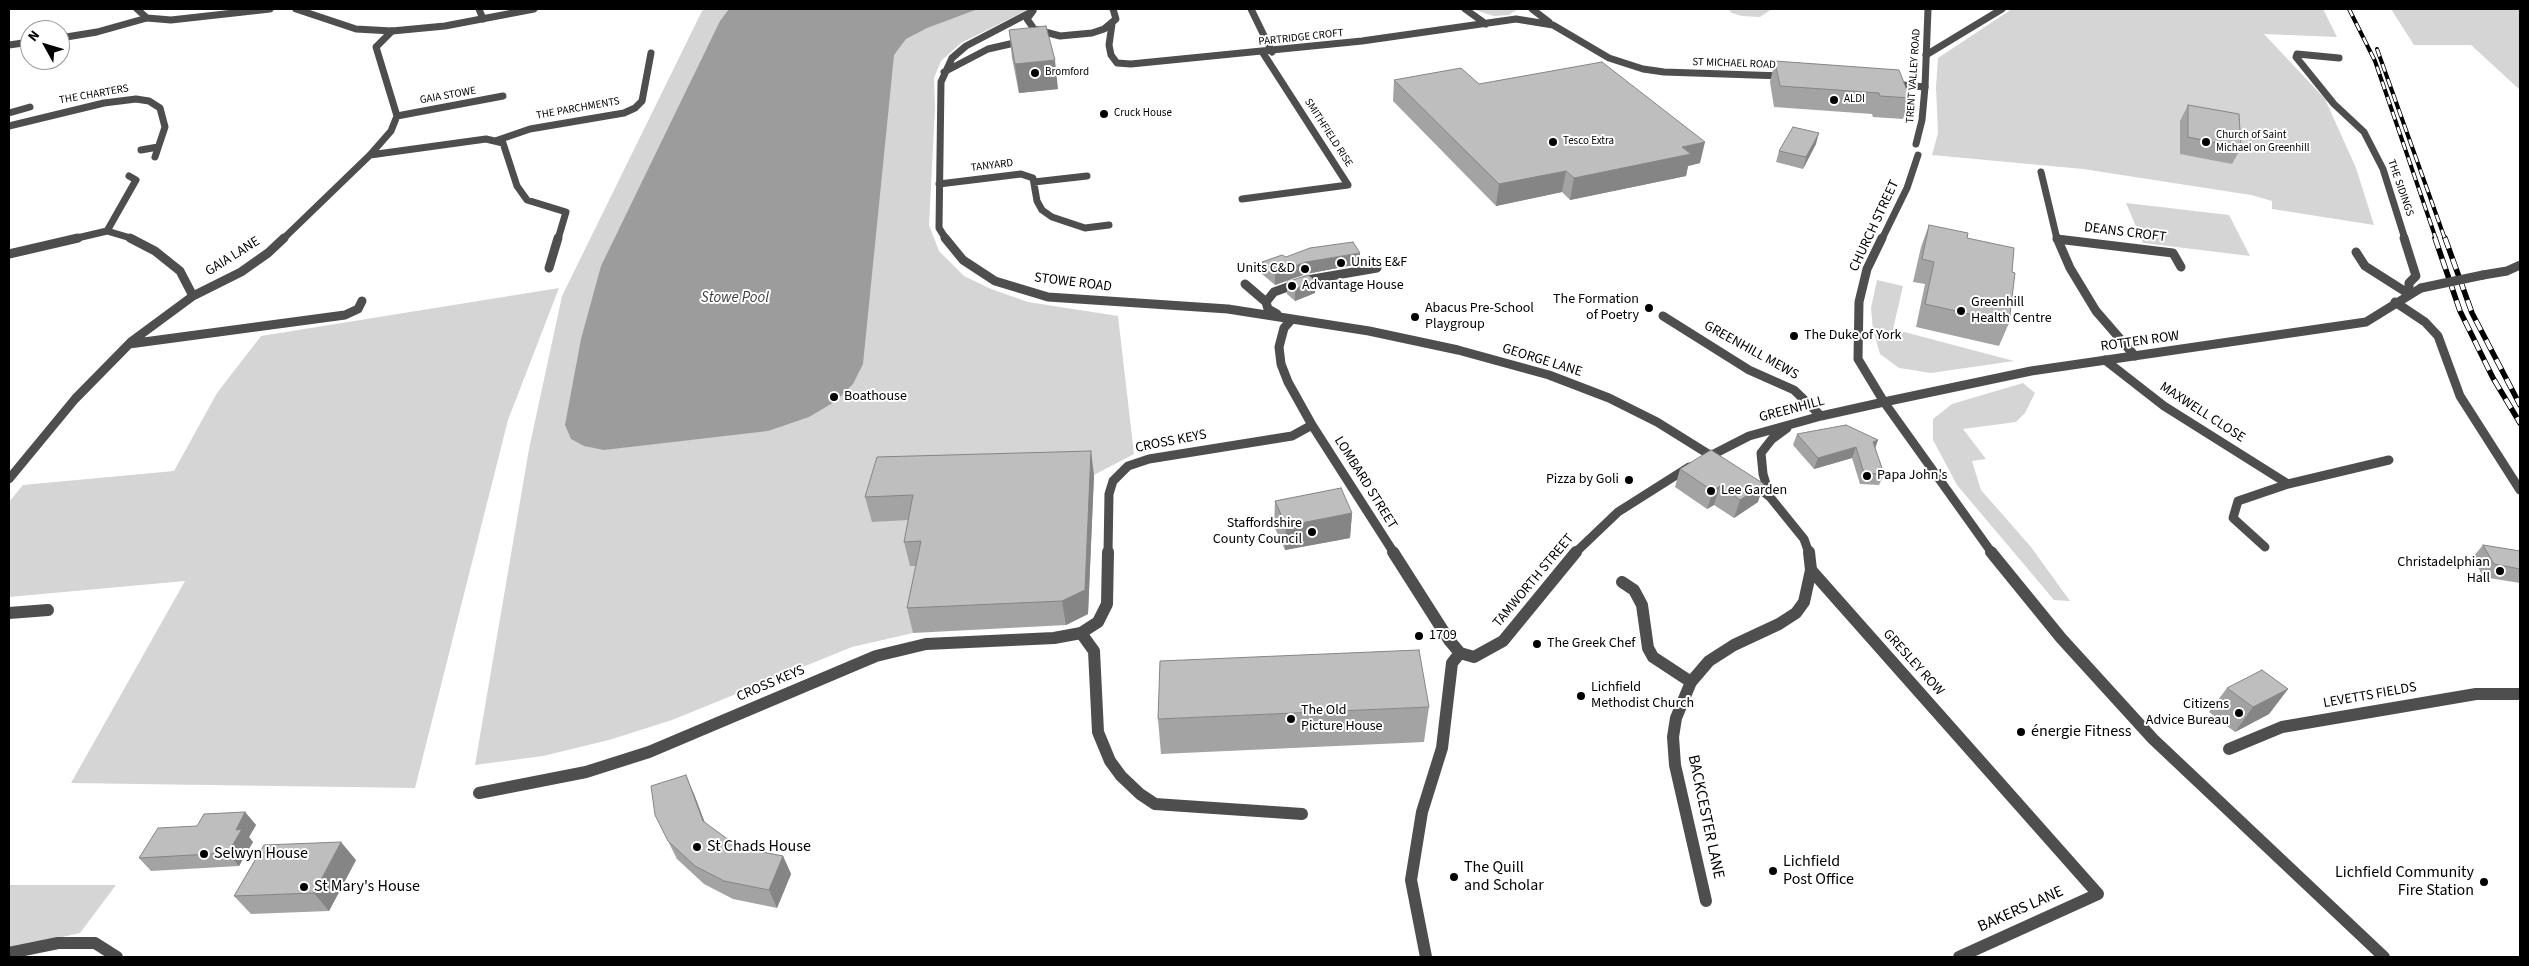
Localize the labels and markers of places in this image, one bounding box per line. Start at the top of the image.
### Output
place label: Bromford [1045,66,1089,80]
marker: Bromford [1029,67,1041,79]
place label: ALDI [1844,93,1865,107]
marker: ALDI [1828,94,1840,106]
place label: Cruck House [1114,107,1172,121]
marker: Cruck House [1098,108,1110,120]
place label: Church of Saint Michael on Greenhill [2216,129,2310,155]
place label: Tesco Extra [1563,135,1614,149]
marker: Tesco Extra [1547,136,1559,148]
marker: Church of Saint Michael on Greenhill [2200,136,2212,148]
place label: Units E&F [1351,255,1407,271]
marker: Units E&F [1335,257,1347,269]
place label: Units C&D [1236,261,1295,277]
marker: Units C&D [1299,263,1311,275]
place label: Advantage House [1302,278,1404,294]
marker: Advantage House [1286,280,1298,292]
place label: The Formation of Poetry [1553,292,1639,324]
place label: Greenhill Health Centre [1971,295,2052,328]
place label: Abacus Pre-School Playgroup [1425,301,1534,334]
marker: The Formation of Poetry [1643,302,1655,314]
marker: Greenhill Health Centre [1955,305,1967,317]
marker: Abacus Pre-School Playgroup [1409,311,1421,323]
place label: The Duke of York [1804,328,1901,344]
marker: The Duke of York [1788,330,1800,342]
place label: Boathouse [844,389,907,405]
marker: Boathouse [828,391,840,403]
place label: Papa John's [1877,468,1947,484]
marker: Papa John's [1861,470,1873,482]
place label: Pizza by Goli [1546,472,1619,488]
marker: Pizza by Goli [1623,474,1635,486]
place label: Lee Garden [1721,483,1787,499]
marker: Lee Garden [1705,485,1717,497]
place label: Staffordshire County Council [1213,516,1302,548]
marker: Staffordshire County Council [1306,526,1318,538]
place label: Christadelphian Hall [2397,555,2490,588]
marker: Christadelphian Hall [2494,565,2506,577]
place label: 1709 [1429,628,1457,644]
marker: 1709 [1413,630,1425,642]
place label: The Greek Chef [1547,636,1635,652]
marker: The Greek Chef [1531,638,1543,650]
place label: Lichfield Methodist Church [1591,680,1694,712]
marker: Lichfield Methodist Church [1575,690,1587,702]
place label: Citizens Advice Bureau [2146,697,2229,730]
place label: The Old Picture House [1301,703,1383,736]
marker: Citizens Advice Bureau [2233,707,2245,719]
marker: The Old Picture House [1285,713,1297,725]
place label: énergie Fitness [2031,722,2131,742]
marker: énergie Fitness [2015,726,2027,738]
place label: St Chads House [707,837,811,857]
marker: St Chads House [691,841,703,853]
place label: Selwyn House [214,844,308,864]
marker: Selwyn House [198,848,210,860]
place label: Lichfield Post Office [1783,852,1854,890]
place label: The Quill and Scholar [1464,858,1544,896]
place label: Lichfield Community Fire Station [2335,863,2474,901]
marker: Lichfield Post Office [1767,865,1779,877]
marker: The Quill and Scholar [1448,871,1460,883]
marker: Lichfield Community Fire Station [2478,876,2490,888]
place label: St Mary's House [314,877,420,897]
marker: St Mary's House [298,881,310,893]

